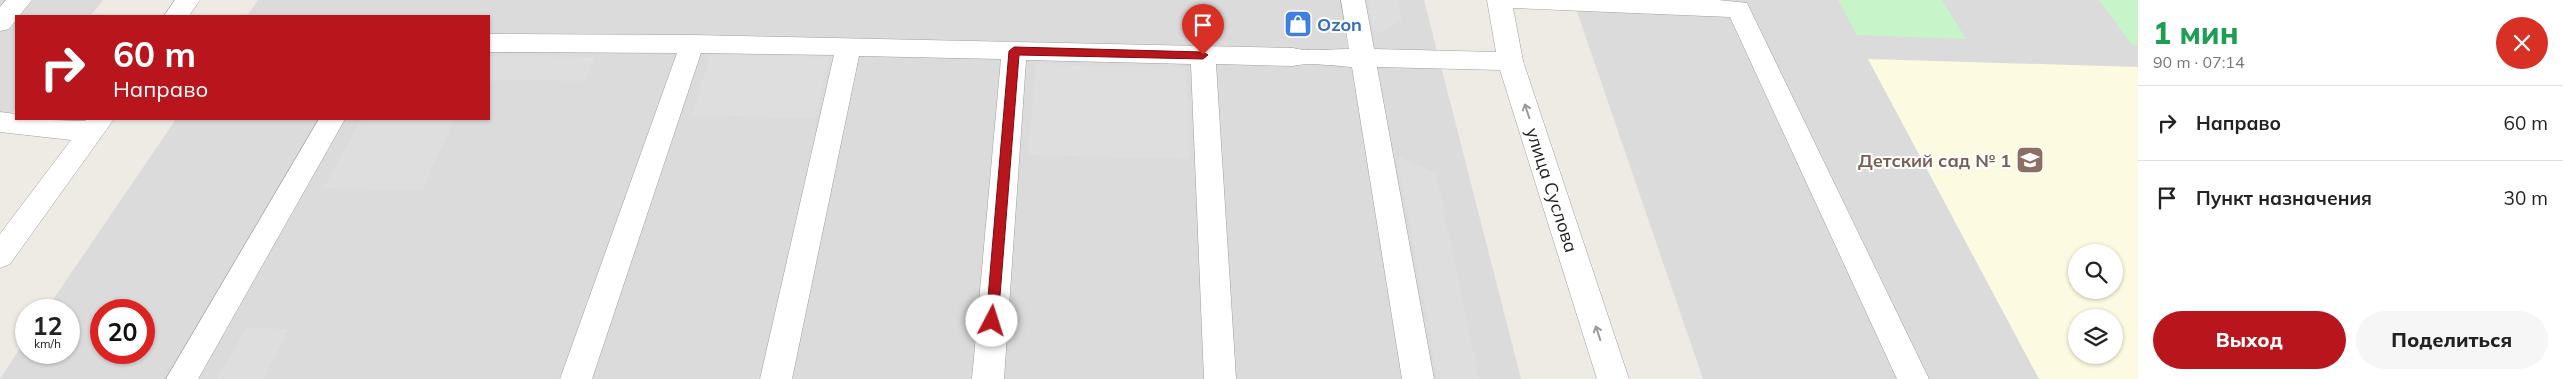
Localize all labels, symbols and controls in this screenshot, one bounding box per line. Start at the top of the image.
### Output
pin [1182,4,1224,55]
shop icon: Ozon [1283,9,1313,39]
icon: arrive [1189,11,1217,39]
place label: Ozon [1317,13,1362,36]
text: 1 мин [2153,14,2239,52]
button: close [2496,17,2548,69]
text: 60 m [113,32,196,76]
icon: right [30,35,95,100]
text: 90 m · 07:14 [2153,52,2245,72]
text: Направо [113,75,208,103]
one-way arrow [1521,104,1531,120]
icon: right [2153,109,2181,137]
text: Направо [2196,111,2281,135]
text: 60 m [2504,111,2548,135]
street label: улица Суслова [1521,125,1583,255]
school or university icon: Детский сад № 1 [2015,145,2045,175]
place label: Детский сад № 1 [1858,149,2011,172]
icon: arrive [2153,184,2181,212]
text: Пункт назначения [2196,186,2372,210]
text: 30 m [2504,186,2548,210]
map controls [2068,244,2123,364]
button: search [2068,244,2123,299]
position arrow [965,294,1017,346]
speed limit sign: 20 [90,299,155,364]
button: layers [2068,309,2123,364]
text: 12 [32,310,63,341]
button: Выход [2153,311,2346,369]
button: Поделиться [2356,311,2548,369]
one-way arrow [1592,325,1602,341]
text: km/h [34,336,61,351]

